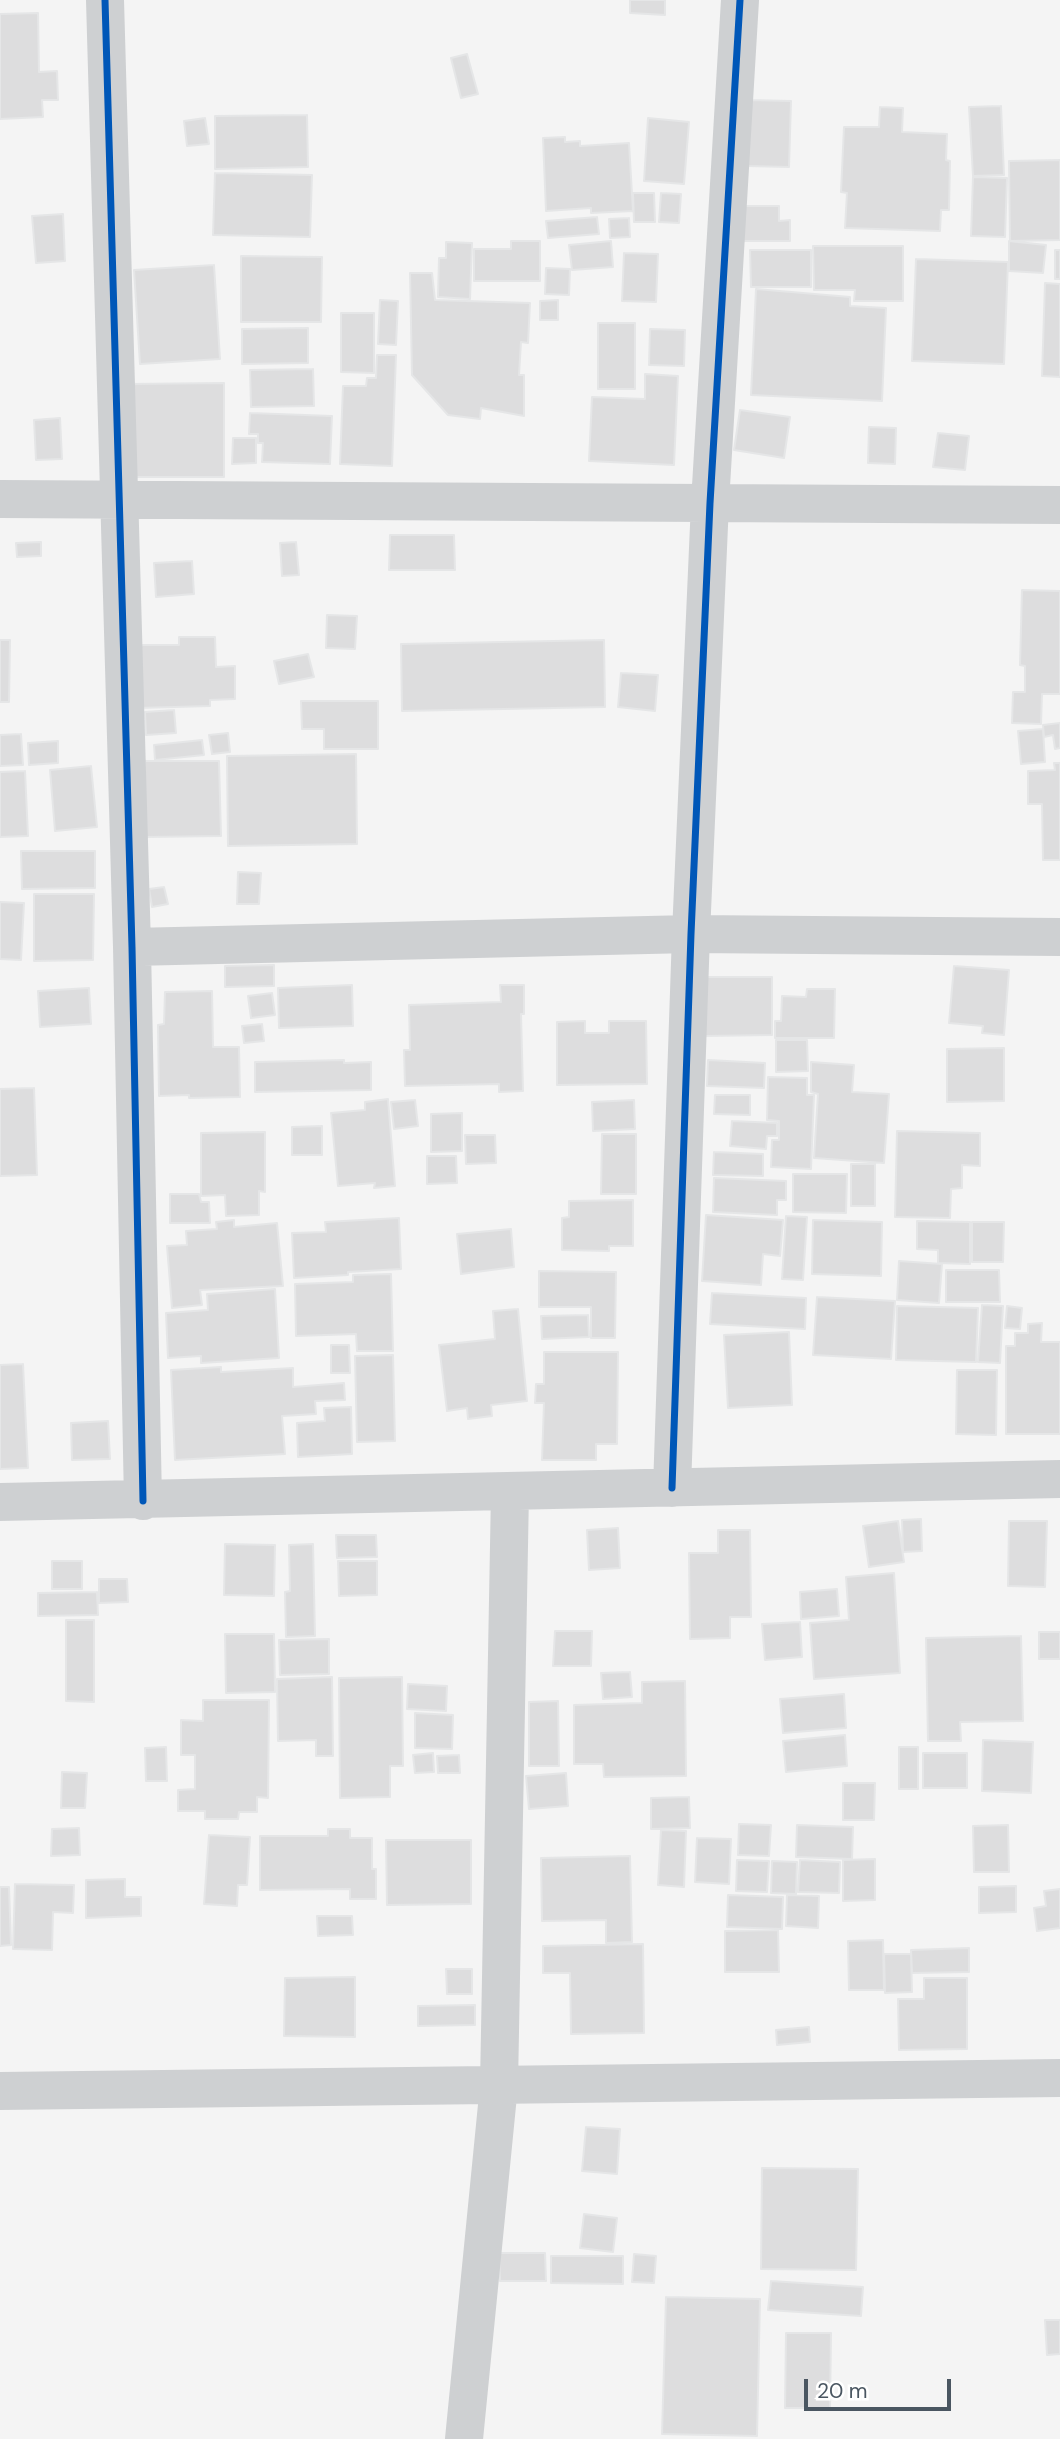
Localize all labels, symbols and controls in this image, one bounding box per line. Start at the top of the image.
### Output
scale bar [808,2366,955,2410]
text: 20 m [817,2377,868,2405]

